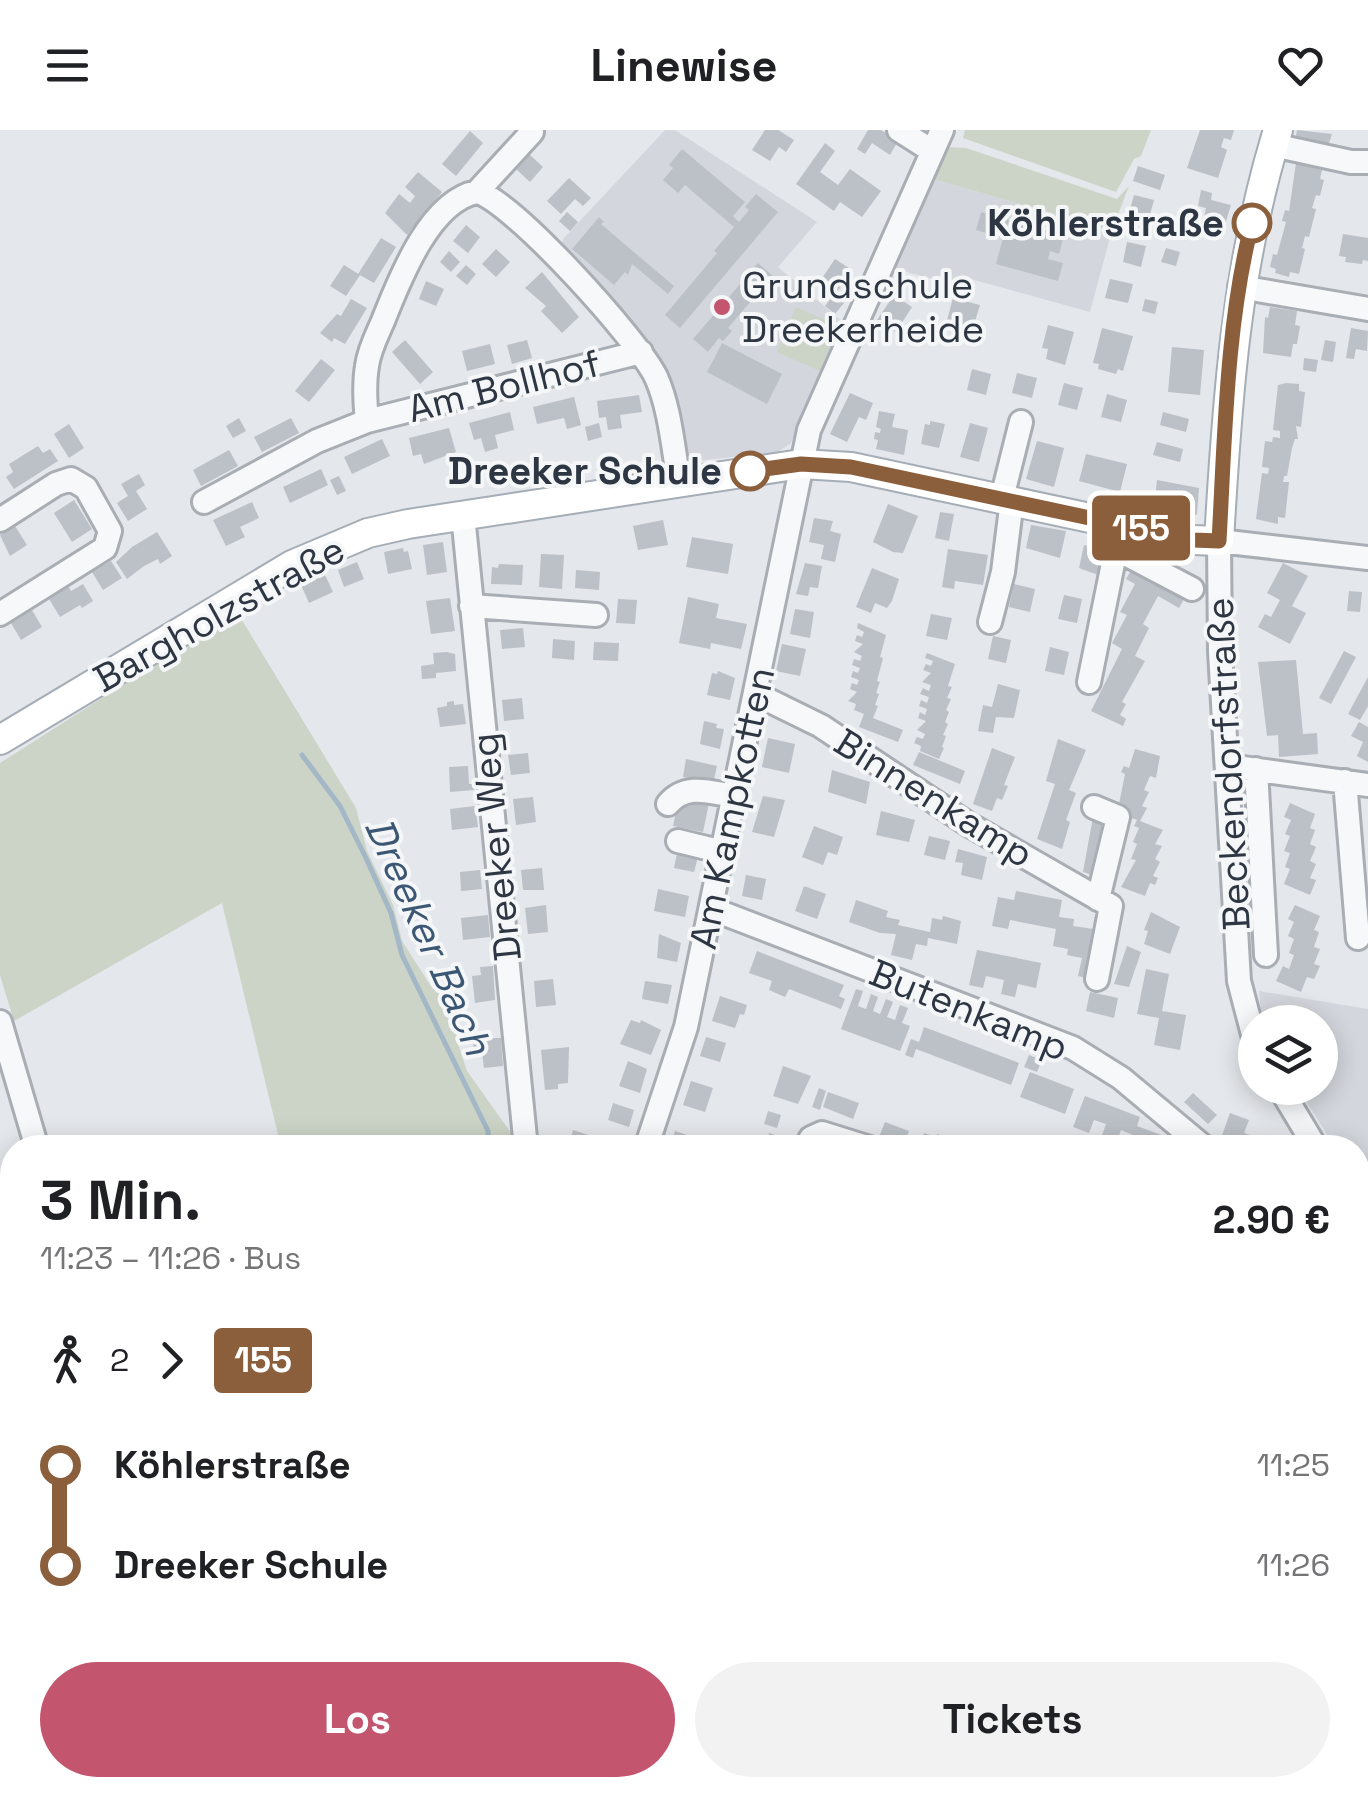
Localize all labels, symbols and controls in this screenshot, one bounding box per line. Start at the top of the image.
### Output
text: Linewise [591,37,777,94]
icon: menu [40,38,95,93]
icon: heart [1273,38,1328,93]
place label: Köhlerstraße [987,199,1224,247]
marker: Köhlerstraße [1233,204,1271,242]
place label: Grundschule Dreekerheide [742,261,984,353]
marker: Grundschule Dreekerheide [711,296,733,318]
street label: Am Bollhof [403,339,605,433]
place label: Dreeker Schule [448,447,722,495]
marker: Dreeker Schule [731,452,769,490]
line badge: 155 [1084,496,1198,560]
text: 155 [1112,506,1170,550]
street label: Bargholzstraße [85,525,353,703]
street label: Beckendorfstraße [1195,596,1261,932]
street label: Am Kampkotten [679,663,785,953]
street label: Binnenkamp [826,718,1042,878]
street label: Dreeker Weg [460,731,532,963]
water label: Dreeker Bach [353,809,504,1064]
street label: Butenkamp [863,948,1075,1072]
map controls [1238,1005,1338,1105]
button: layers [1238,1005,1338,1105]
text: 3 Min. [40,1165,201,1235]
text: 2.90 € [1213,1196,1330,1244]
text: 11:23 – 11:26 · Bus [40,1238,301,1278]
icon: walk [40,1333,95,1388]
icon: forward [144,1333,199,1388]
text: 155 [234,1338,292,1382]
text: 2 [110,1340,129,1380]
text: Köhlerstraße [114,1441,351,1489]
text: 11:25 [1257,1445,1330,1485]
text: Dreeker Schule [114,1541,388,1589]
text: 11:26 [1256,1545,1330,1585]
button: Los [40,1662,675,1777]
button: Tickets [695,1662,1330,1777]

